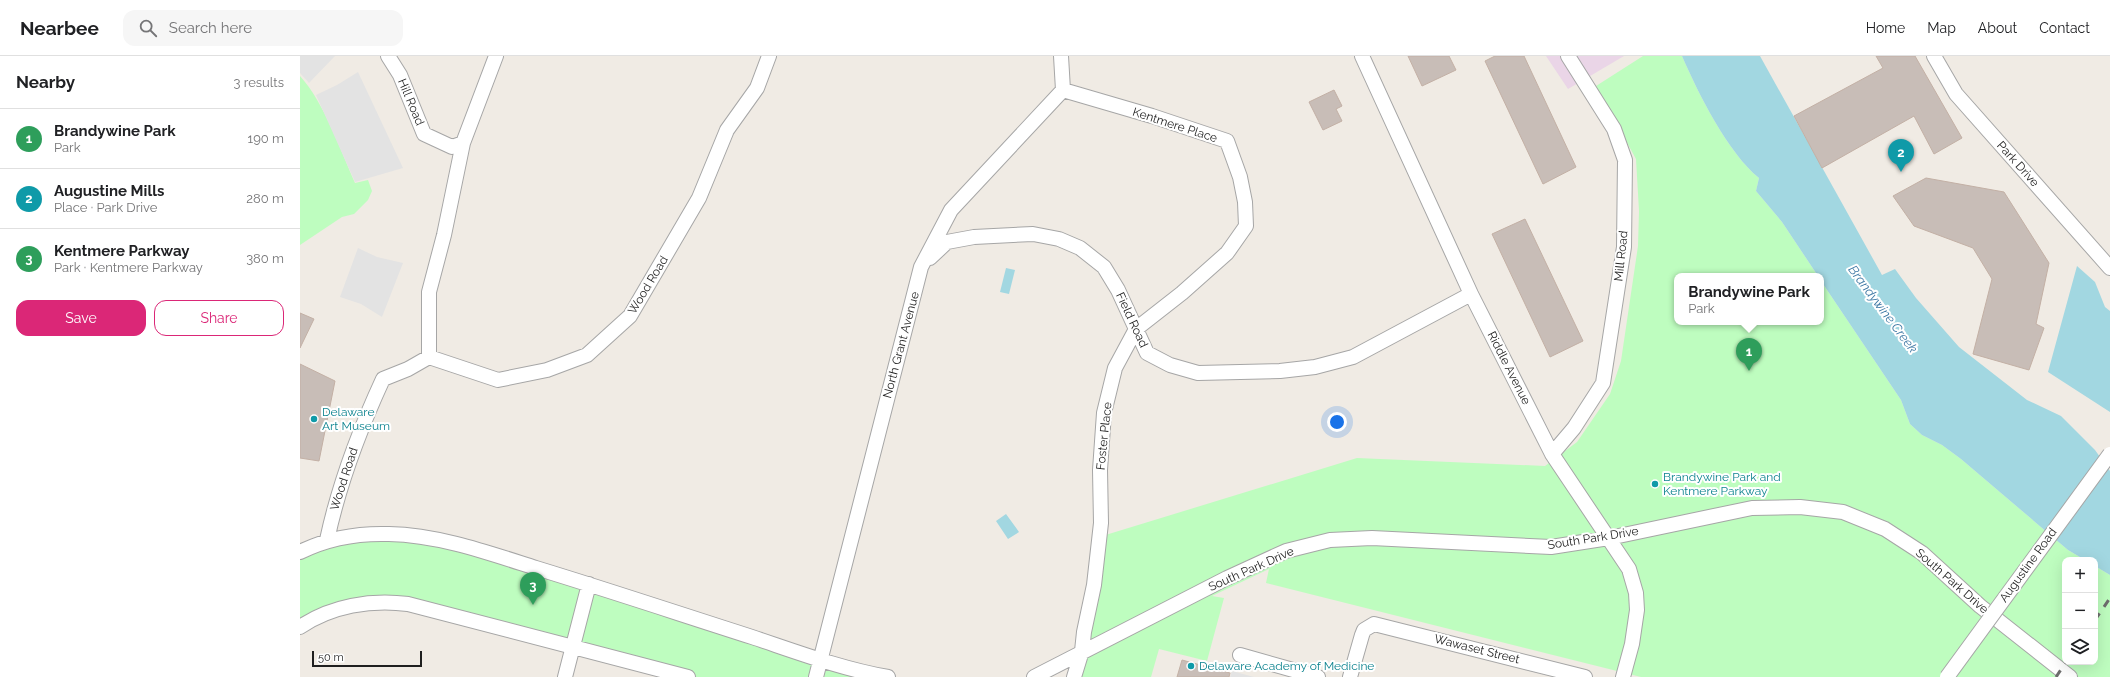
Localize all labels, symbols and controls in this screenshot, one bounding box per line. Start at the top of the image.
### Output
search box [123,10,403,46]
text: Nearbee [20,17,99,39]
icon: search [137,17,159,39]
text: Search here [169,19,252,37]
text: Home [1866,20,1905,36]
text: Map [1927,20,1956,36]
text: About [1978,20,2017,36]
text: Contact [2039,20,2090,36]
text: Nearby [16,72,75,92]
text: 3 results [234,75,284,90]
street label: Hill Road [395,76,427,128]
street label: Kentmere Place [1131,105,1219,145]
text: Brandywine Park [54,122,176,140]
text: 1 [26,131,32,146]
text: 190 m [248,131,284,146]
street label: Park Drive [1994,138,2042,190]
pin: 2 [1888,139,1914,172]
text: Park [54,140,81,155]
text: Augustine Mills [54,182,164,200]
text: 2 [25,191,33,206]
text: 280 m [246,191,284,206]
text: Place · Park Drive [54,200,157,215]
street label: Mill Road [1611,230,1631,282]
text: Kentmere Parkway [54,242,190,260]
text: 3 [25,251,33,266]
text: 380 m [246,251,284,266]
street label: Wood Road [625,253,671,317]
text: Park · Kentmere Parkway [54,260,203,275]
water label: Brandywine Creek [1845,262,1921,356]
popup [1674,273,1824,325]
text: Brandywine Park [1688,283,1810,301]
street label: North Grant Avenue [880,290,922,400]
street label: Field Road [1113,290,1151,350]
button: Save [16,300,146,336]
button: Share [154,300,284,336]
text: Park [1688,301,1715,316]
street label: Riddle Avenue [1485,329,1533,407]
pin: 1 [1736,338,1762,371]
street label: Foster Place [1093,401,1115,471]
place label: Delaware Art Museum [322,405,390,433]
your location [1327,412,1347,432]
marker: Delaware Art Museum [309,414,319,424]
street label: Wood Road [327,446,361,512]
place label: Brandywine Park and Kentmere Parkway [1663,470,1781,498]
marker: Brandywine Park and Kentmere Parkway [1650,479,1660,489]
street label: South Park Drive [1547,524,1639,552]
street label: Augustine Road [1996,525,2060,605]
street label: South Park Drive [1206,544,1296,594]
street label: South Park Drive [1913,546,1991,616]
map controls [2062,557,2098,665]
button: + [2062,557,2098,593]
pin: 3 [520,572,546,605]
button: − [2062,593,2098,629]
button: layers [2062,629,2098,665]
street label: Wawaset Street [1433,632,1521,666]
scale bar [312,649,422,668]
text: 50 m [318,651,344,664]
place label: Delaware Academy of Medicine [1199,659,1374,673]
marker: Delaware Academy of Medicine [1186,661,1196,671]

